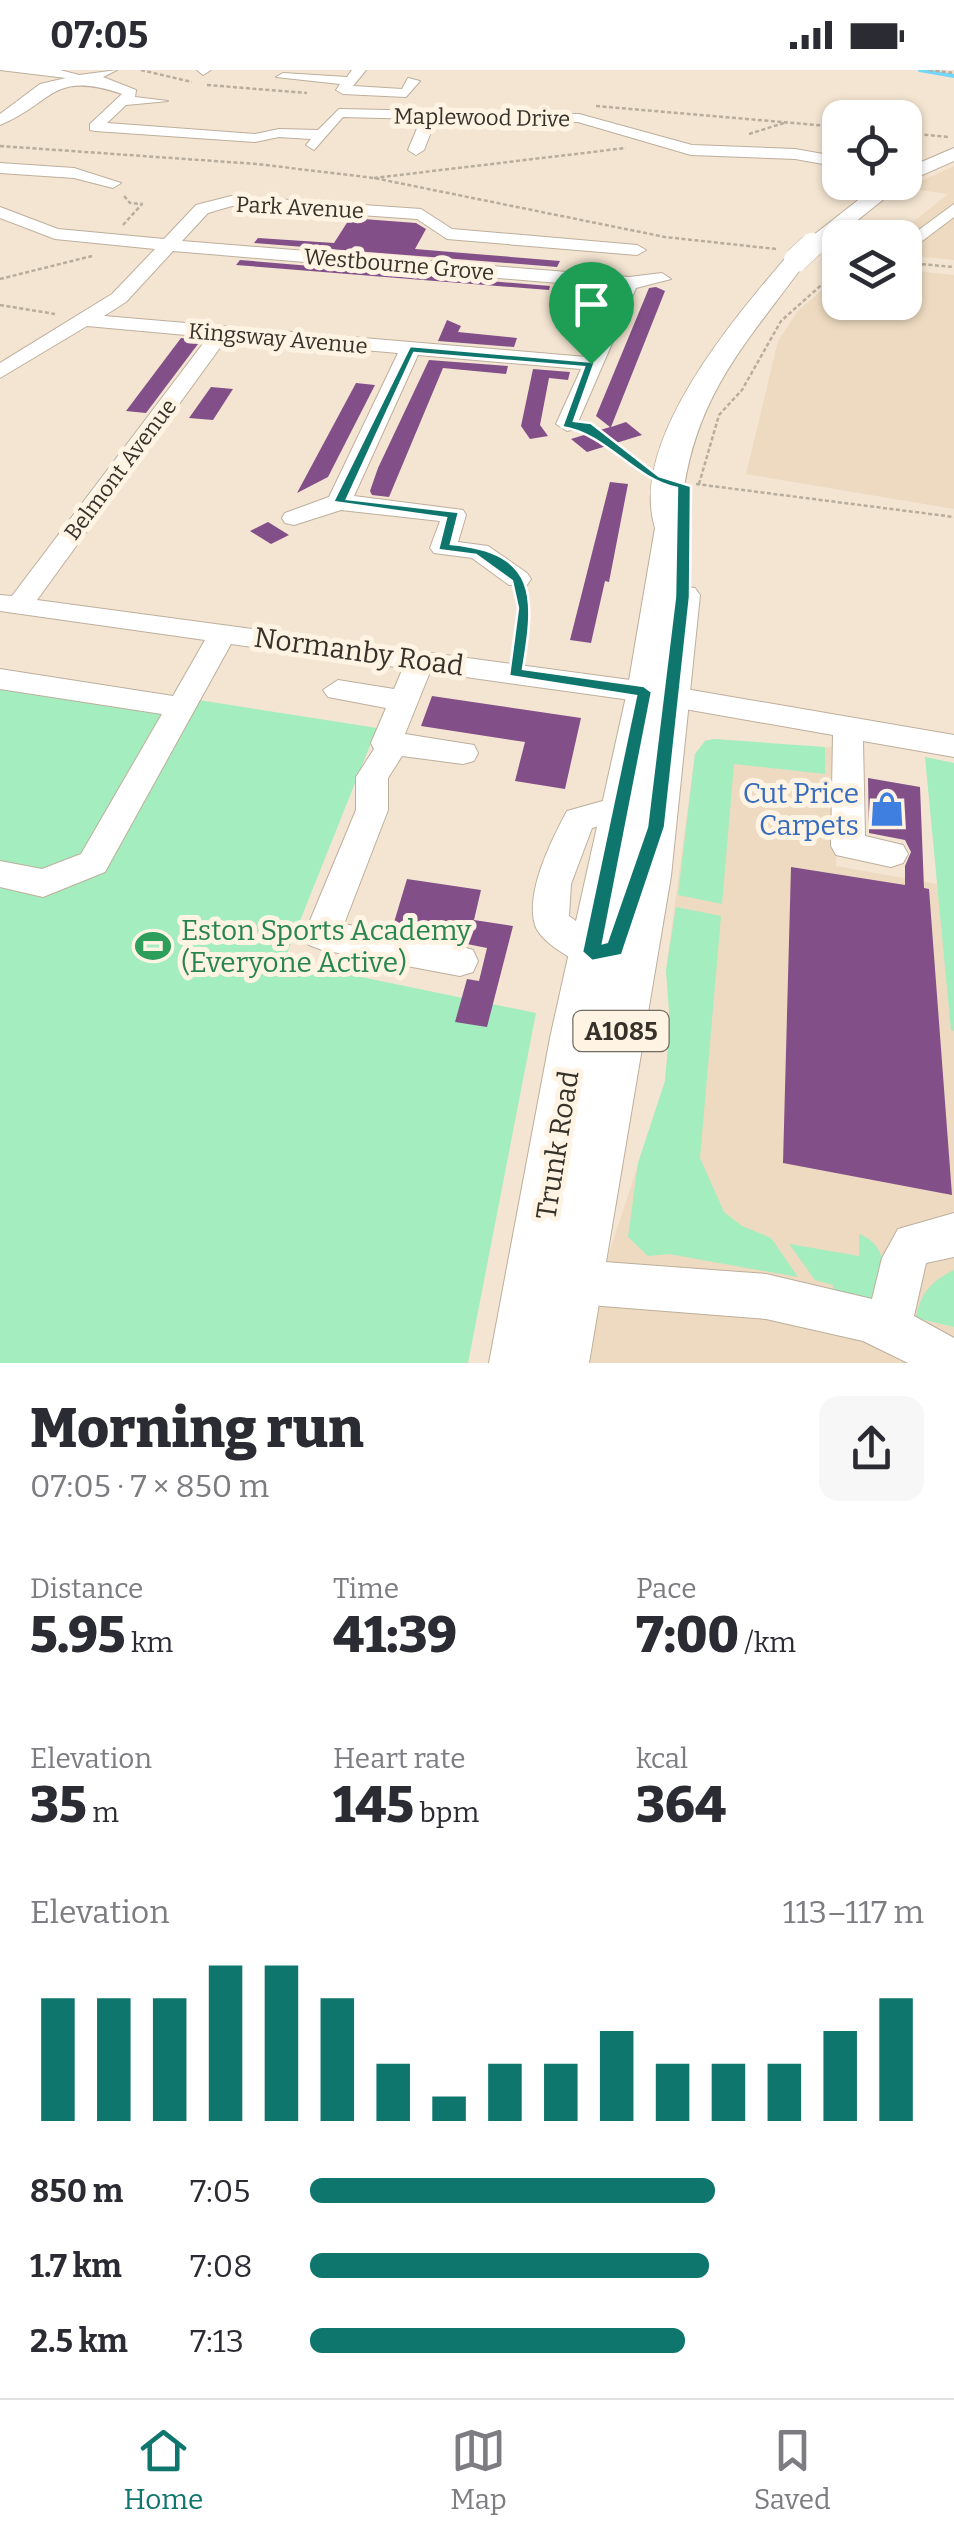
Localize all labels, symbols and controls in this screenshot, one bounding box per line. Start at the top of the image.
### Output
text: 07:05 [50,12,148,58]
map controls [822,100,922,320]
button: locate [822,100,922,200]
street label: Maplewood Drive [394,102,570,133]
street label: Park Avenue [235,191,365,224]
button: layers [822,220,922,320]
street label: Westbourne Grove [303,243,495,286]
pin [549,262,634,365]
icon: arrive [564,277,619,332]
street label: Kingsway Avenue [187,317,369,360]
street label: Belmont Avenue [59,393,182,545]
street label: Normanby Road [252,620,466,683]
place label: Cut Price Carpets [743,777,859,842]
shop icon: Cut Price Carpets [868,790,906,828]
place label: Eston Sports Academy (Everyone Active) [181,914,472,979]
sports icon: Eston Sports Academy (Everyone Active) [134,927,172,965]
road number: A1085 [574,1011,668,1051]
street label: Trunk Road [529,1068,586,1222]
text: Morning run [30,1396,364,1462]
button: share [819,1396,924,1501]
text: 07:05 · 7 × 850 m [30,1467,269,1505]
text: Distance [30,1572,143,1605]
text: Time [333,1572,399,1605]
text: Pace [636,1572,696,1605]
text: 5.95 [30,1605,125,1665]
text: 41:39 [333,1605,457,1665]
text: 7:00 [636,1605,739,1665]
text: km [125,1626,173,1659]
text: /km [739,1626,796,1659]
text: Elevation [30,1742,152,1775]
text: Heart rate [333,1742,465,1775]
text: kcal [636,1742,688,1775]
text: 35 [30,1775,87,1835]
text: 145 [333,1775,414,1835]
text: 364 [636,1775,726,1835]
text: m [87,1796,119,1829]
text: bpm [414,1796,479,1829]
text: Elevation [30,1893,170,1931]
text: 113–117 m [783,1893,924,1931]
text: 850 m [30,2172,123,2210]
text: 7:05 [190,2172,250,2210]
text: 1.7 km [30,2247,122,2285]
text: 7:08 [190,2247,253,2285]
text: 2.5 km [30,2322,128,2360]
text: 7:13 [190,2322,244,2360]
tab: Home [123,2423,203,2516]
tab: Map [450,2423,507,2516]
tab: Saved [754,2423,831,2516]

